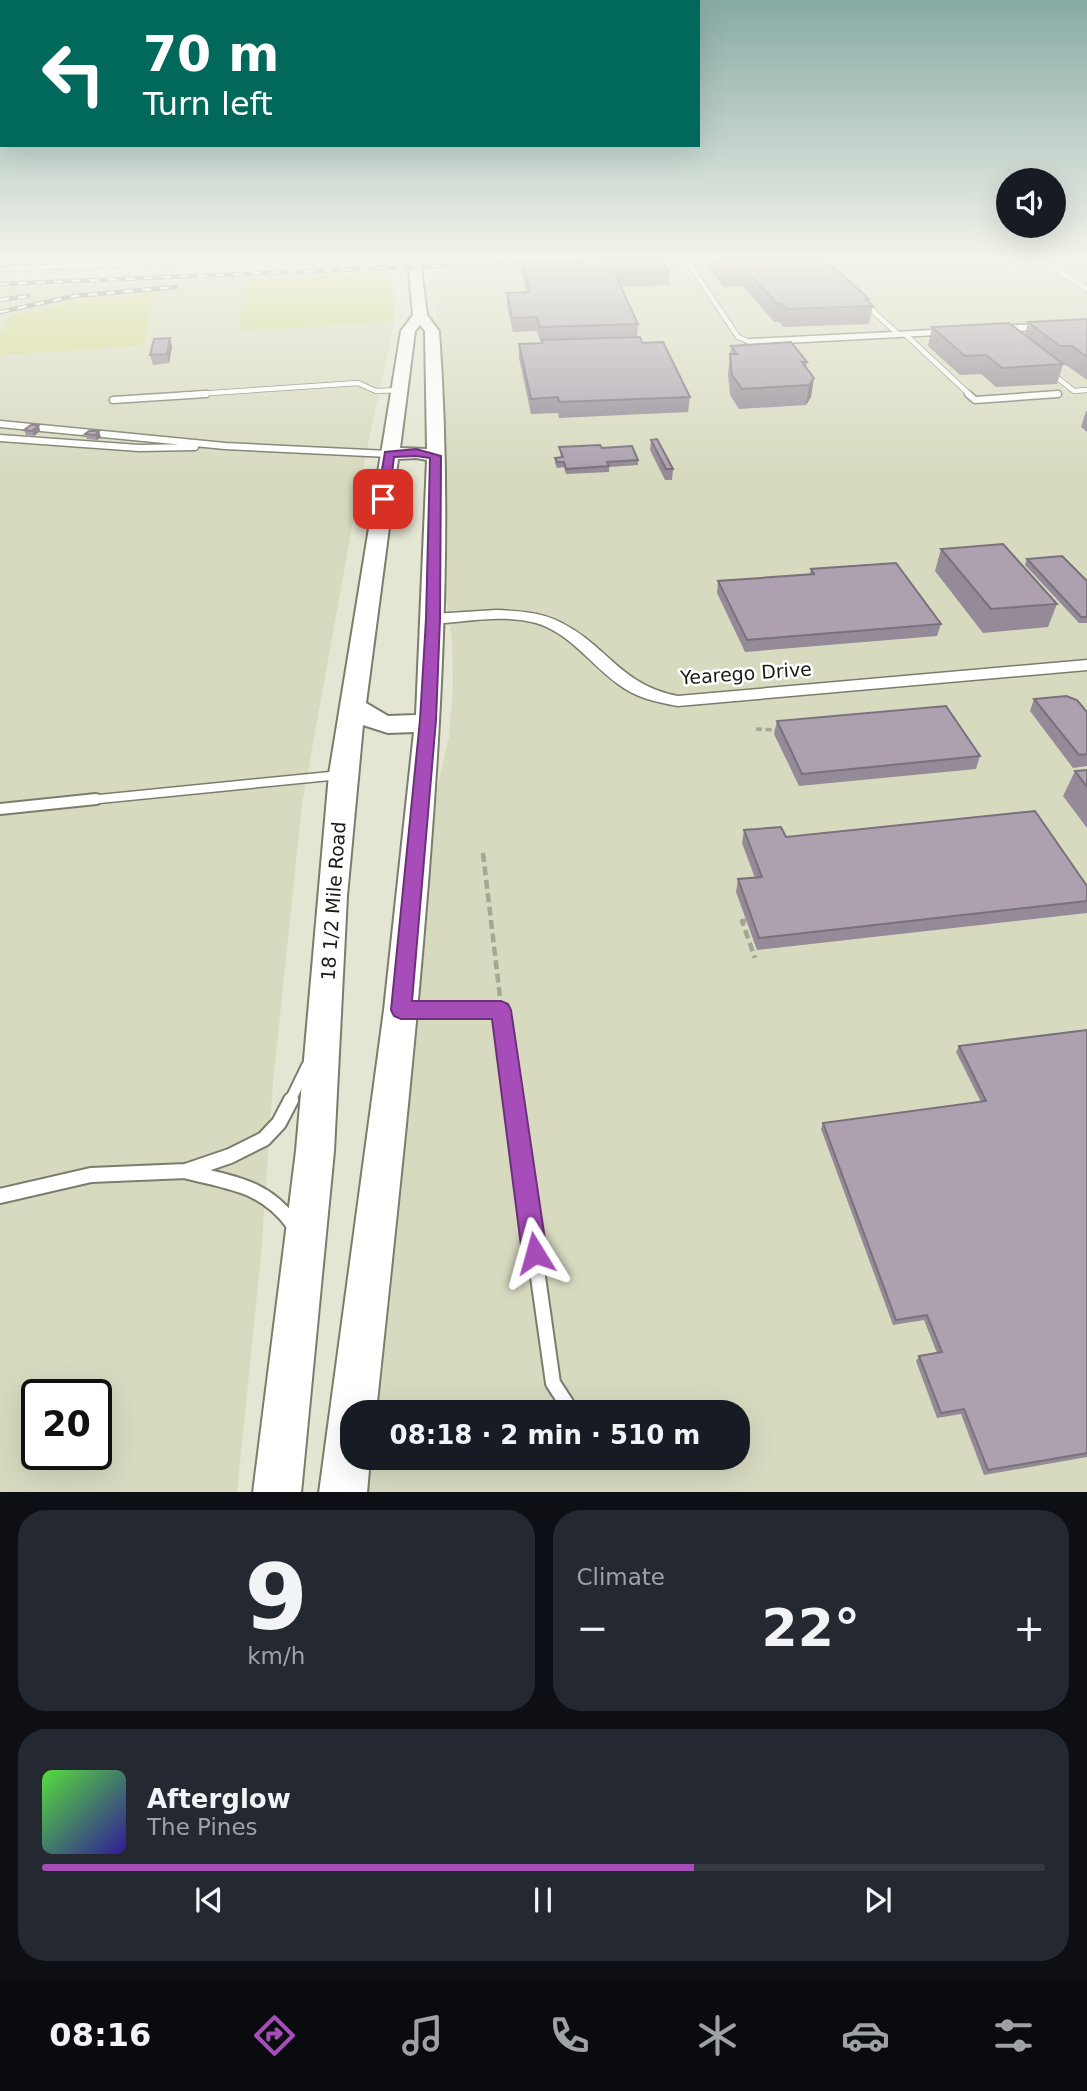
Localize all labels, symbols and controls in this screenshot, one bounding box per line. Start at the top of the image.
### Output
text: 70 m [143,26,279,83]
icon: left [28,28,119,119]
text: Turn left [143,85,273,123]
map controls [996,168,1066,238]
button: sound [996,168,1066,238]
pin [353,469,413,529]
icon: arrive [364,480,402,518]
street label: Yearego Drive [678,657,813,689]
street label: 18 1/2 Mile Road [316,821,350,981]
position arrow [498,1216,572,1290]
speed limit sign: 20 [21,1379,112,1470]
text: 08:18 · 2 min · 510 m [390,1420,700,1450]
text: 9 [245,1545,308,1650]
text: Climate [577,1564,665,1590]
text: 22° [762,1598,860,1658]
text: − [577,1606,608,1650]
text: + [1013,1606,1045,1650]
text: km/h [247,1643,305,1669]
text: Afterglow [147,1784,291,1814]
text: The Pines [147,1814,258,1840]
icon: previous [190,1881,228,1919]
icon: pause [524,1881,562,1919]
icon: next [859,1881,897,1919]
icon: directions [250,2011,299,2060]
icon: music [398,2011,447,2060]
icon: phone [545,2011,594,2060]
icon: climate [693,2011,742,2060]
icon: car [841,2011,890,2060]
icon: filters [989,2011,1038,2060]
text: 08:16 [49,2016,151,2054]

